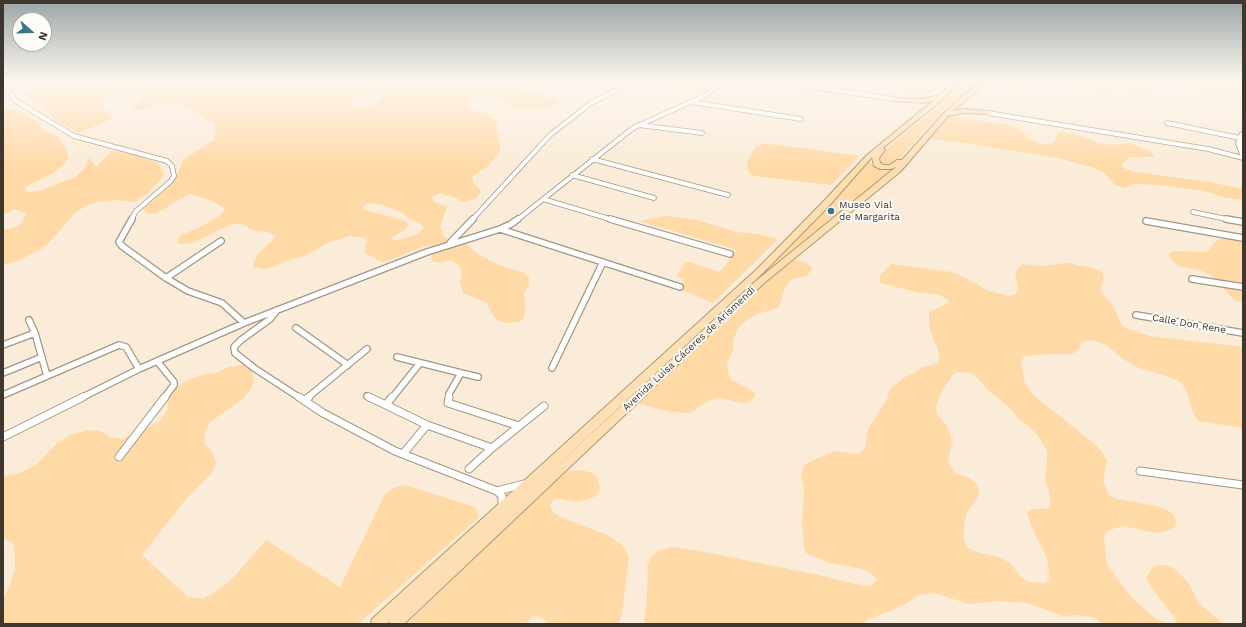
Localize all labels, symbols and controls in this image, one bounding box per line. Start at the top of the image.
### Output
north arrow [12,12,52,52]
text: N [35,30,50,42]
place label: Museo Vial de Margarita [839,199,900,222]
marker: Museo Vial de Margarita [826,206,836,216]
street label: Avenida Luisa Cáceres de Arismendi [620,284,758,414]
street label: Calle Don Rene [1151,312,1227,336]

